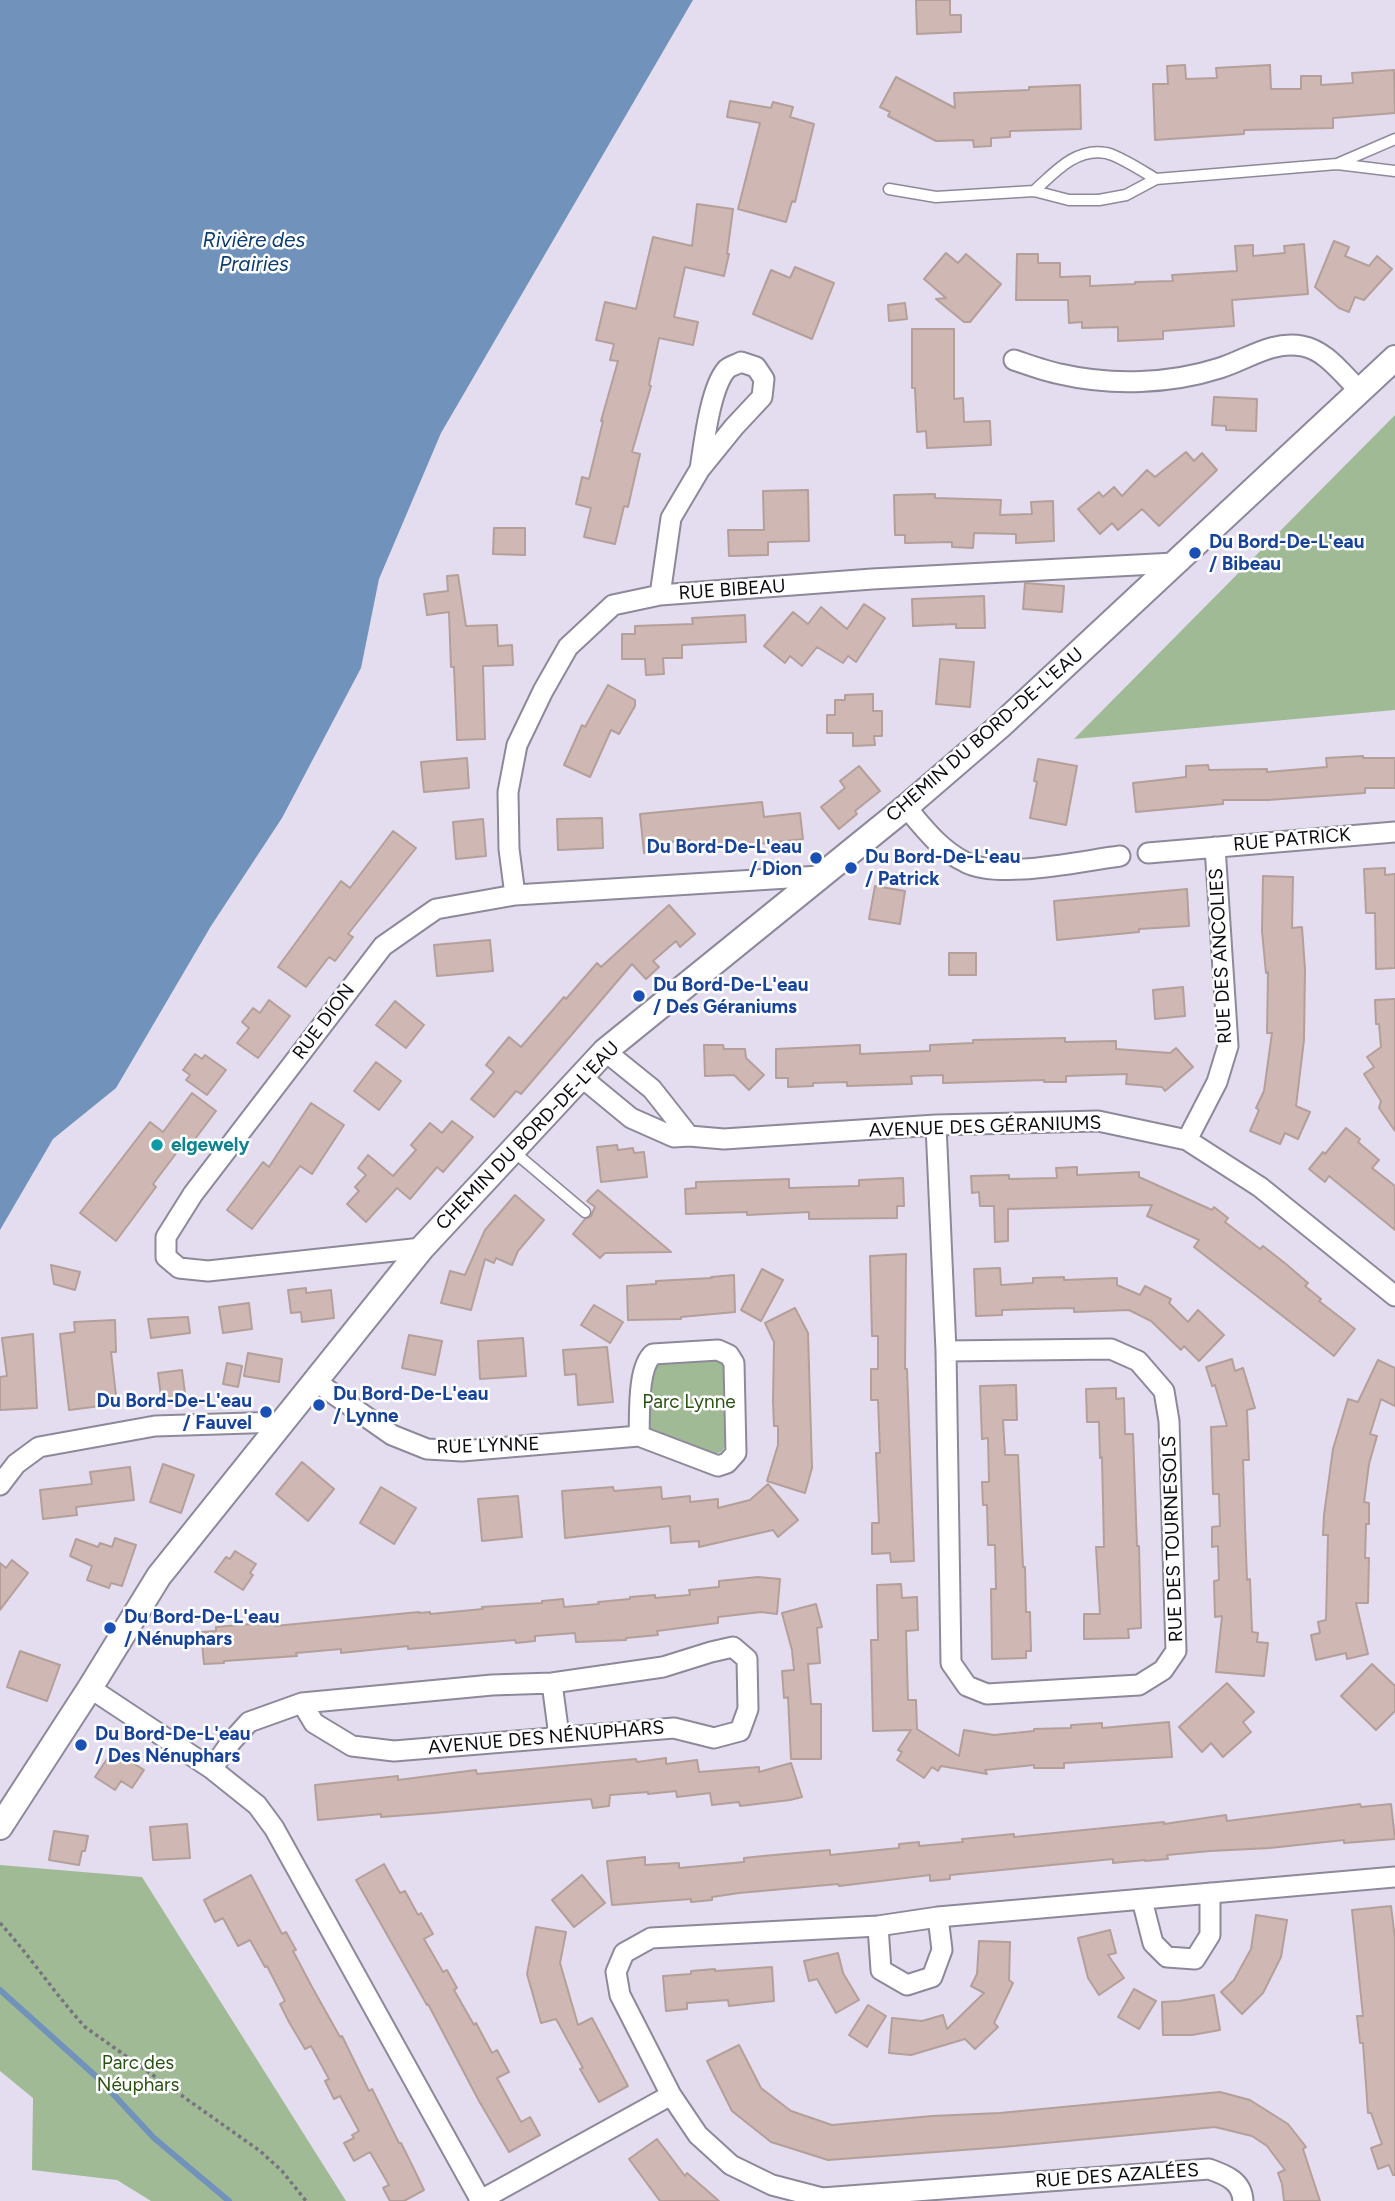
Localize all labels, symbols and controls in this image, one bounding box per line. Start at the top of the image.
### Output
water label: Rivière des Prairies [203,228,305,278]
place label: Du Bord-De-L'eau / Bibeau [1209,531,1364,575]
marker: Du Bord-De-L'eau / Bibeau [1187,545,1203,561]
street label: RUE BIBEAU [678,575,786,605]
street label: CHEMIN DU BORD-DE-L'EAU [882,643,1088,827]
street label: RUE PATRICK [1232,824,1352,856]
place label: Du Bord-De-L'eau / Dion [647,836,802,880]
place label: Du Bord-De-L'eau / Patrick [865,846,1020,890]
marker: Du Bord-De-L'eau / Dion [808,850,824,866]
marker: Du Bord-De-L'eau / Patrick [843,860,859,876]
street label: RUE DES ANCOLIES [1205,868,1237,1044]
place label: Du Bord-De-L'eau / Des Géraniums [653,974,808,1018]
street label: RUE DION [288,980,360,1064]
marker: Du Bord-De-L'eau / Des Géraniums [631,988,647,1004]
street label: CHEMIN DU BORD-DE-L'EAU [432,1037,624,1235]
street label: AVENUE DES GÉRANIUMS [868,1112,1102,1142]
place label: elgewely [171,1134,249,1156]
marker: elgewely [149,1137,165,1153]
place label: Du Bord-De-L'eau / Lynne [333,1383,488,1427]
place label: Du Bord-De-L'eau / Fauvel [97,1390,252,1434]
park label: Parc Lynne [642,1391,736,1413]
marker: Du Bord-De-L'eau / Lynne [311,1397,327,1413]
marker: Du Bord-De-L'eau / Fauvel [258,1404,274,1420]
street label: RUE LYNNE [436,1433,540,1459]
street label: RUE DES TOURNESOLS [1158,1435,1188,1643]
place label: Du Bord-De-L'eau / Nénuphars [124,1606,279,1650]
marker: Du Bord-De-L'eau / Nénuphars [102,1620,118,1636]
street label: AVENUE DES NÉNUPHARS [427,1716,665,1760]
place label: Du Bord-De-L'eau / Des Nénuphars [95,1723,250,1767]
marker: Du Bord-De-L'eau / Des Nénuphars [73,1737,89,1753]
park label: Parc des Néuphars [97,2052,179,2096]
street label: RUE DES AZALÉES [1034,2159,1200,2193]

